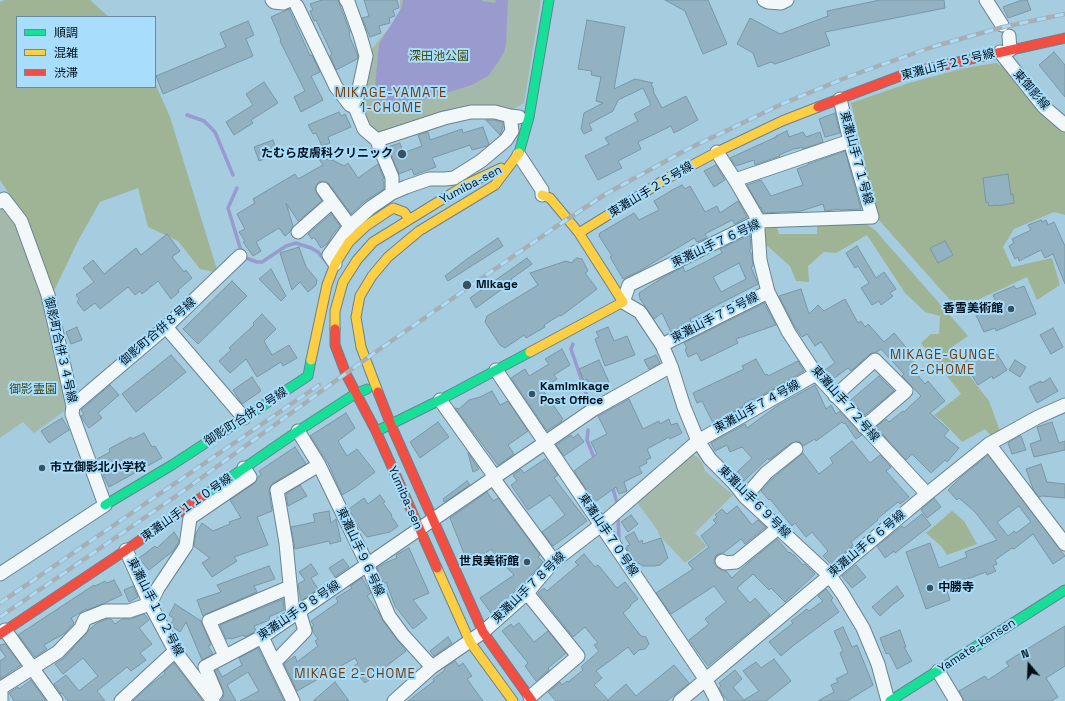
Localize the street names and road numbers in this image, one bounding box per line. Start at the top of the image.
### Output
street label: 東灘山手２５号線 [900,46,996,84]
street label: 東御影線 [1010,67,1052,113]
street label: 東灘山手７１号線 [837,110,875,206]
street label: 東灘山手２５号線 [606,159,696,221]
street label: Yumiba-sen [438,163,504,207]
street label: 東灘山手７６号線 [669,217,763,271]
street label: 東灘山手７５号線 [669,290,761,346]
street label: 御影町合併８号線 [117,295,199,369]
street label: 御影町合併３４号線 [41,296,79,404]
street label: 東灘山手７２号線 [808,363,882,445]
street label: 東灘山手７４号線 [712,377,802,437]
street label: 御影町合併９号線 [202,385,290,449]
street label: 東灘山手６９号線 [715,463,793,541]
street label: Yumiba-sen [385,464,425,532]
street label: 東灘山手１１０号線 [139,471,235,545]
street label: 東灘山手７０号線 [575,491,641,579]
street label: 東灘山手９６号線 [333,505,387,599]
street label: 東灘山手６６号線 [826,508,908,580]
street label: 東灘山手７８号線 [489,549,569,627]
street label: 東灘山手１０２号線 [124,556,186,658]
street label: 東灘山手９８号線 [255,578,343,644]
street label: Yamate-kansen [936,616,1018,676]

